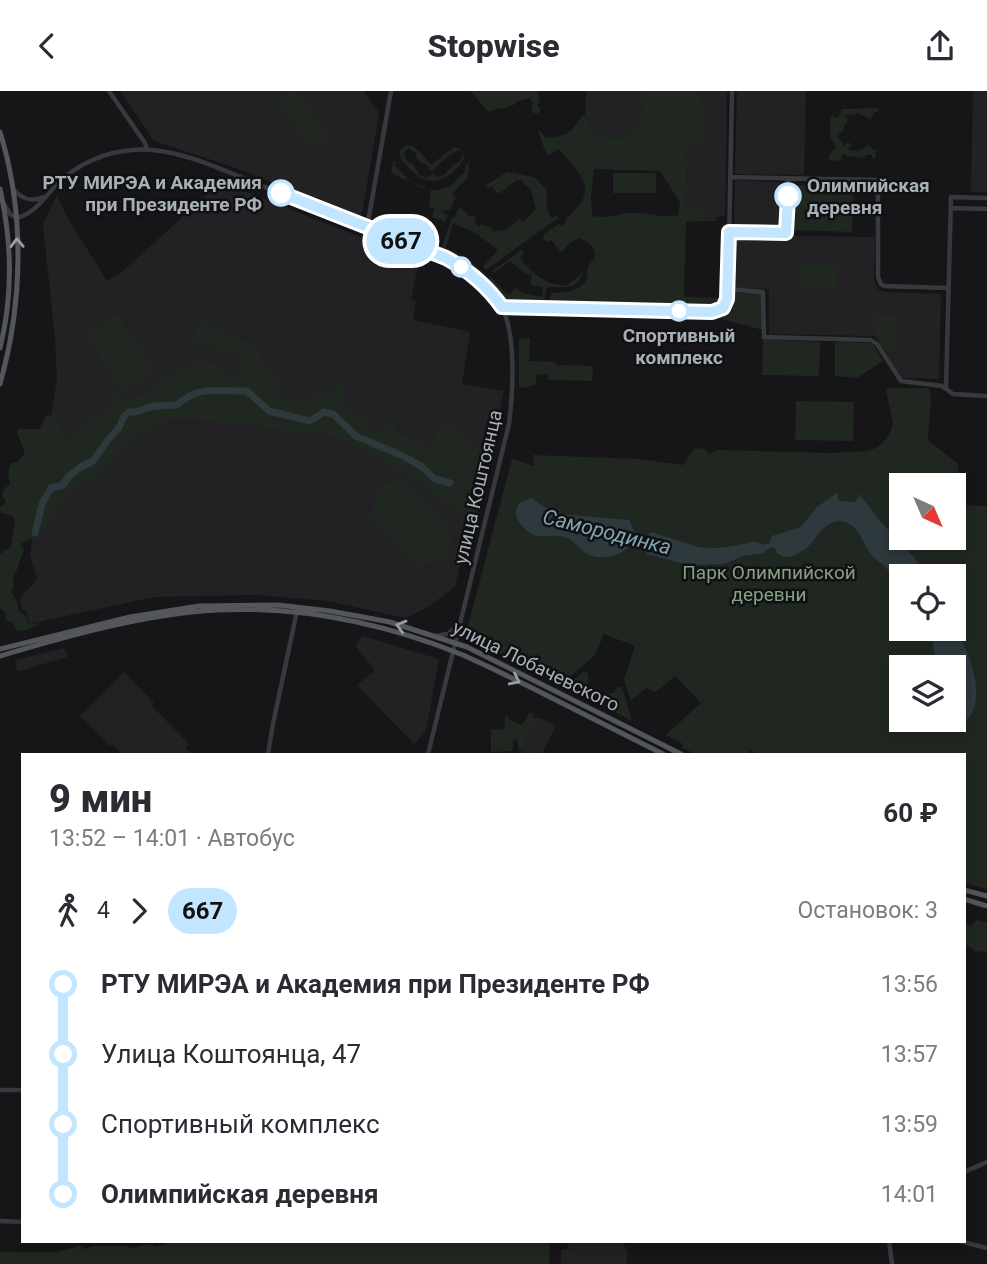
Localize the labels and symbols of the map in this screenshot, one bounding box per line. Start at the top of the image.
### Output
place label: РТУ МИРЭА и Академия при Президенте РФ [42,171,262,216]
place label: Олимпийская деревня [807,174,930,219]
marker: РТУ МИРЭА и Академия при Президенте РФ [268,180,294,206]
marker: Олимпийская деревня [775,183,801,209]
line badge: 667 [361,218,441,264]
one-way arrow [9,238,25,248]
unlabelled marker [451,257,471,277]
marker: Спортивный комплекс [669,301,689,321]
place label: Спортивный комплекс [623,324,735,369]
street label: улица Коштоянца [449,408,507,566]
north arrow [889,473,966,549]
water label: Самородинка [540,504,674,560]
park label: Парк Олимпийской деревни [682,561,856,606]
street label: улица Лобачевского [449,616,623,716]
one-way arrow [395,619,407,634]
one-way arrow [508,672,520,686]

